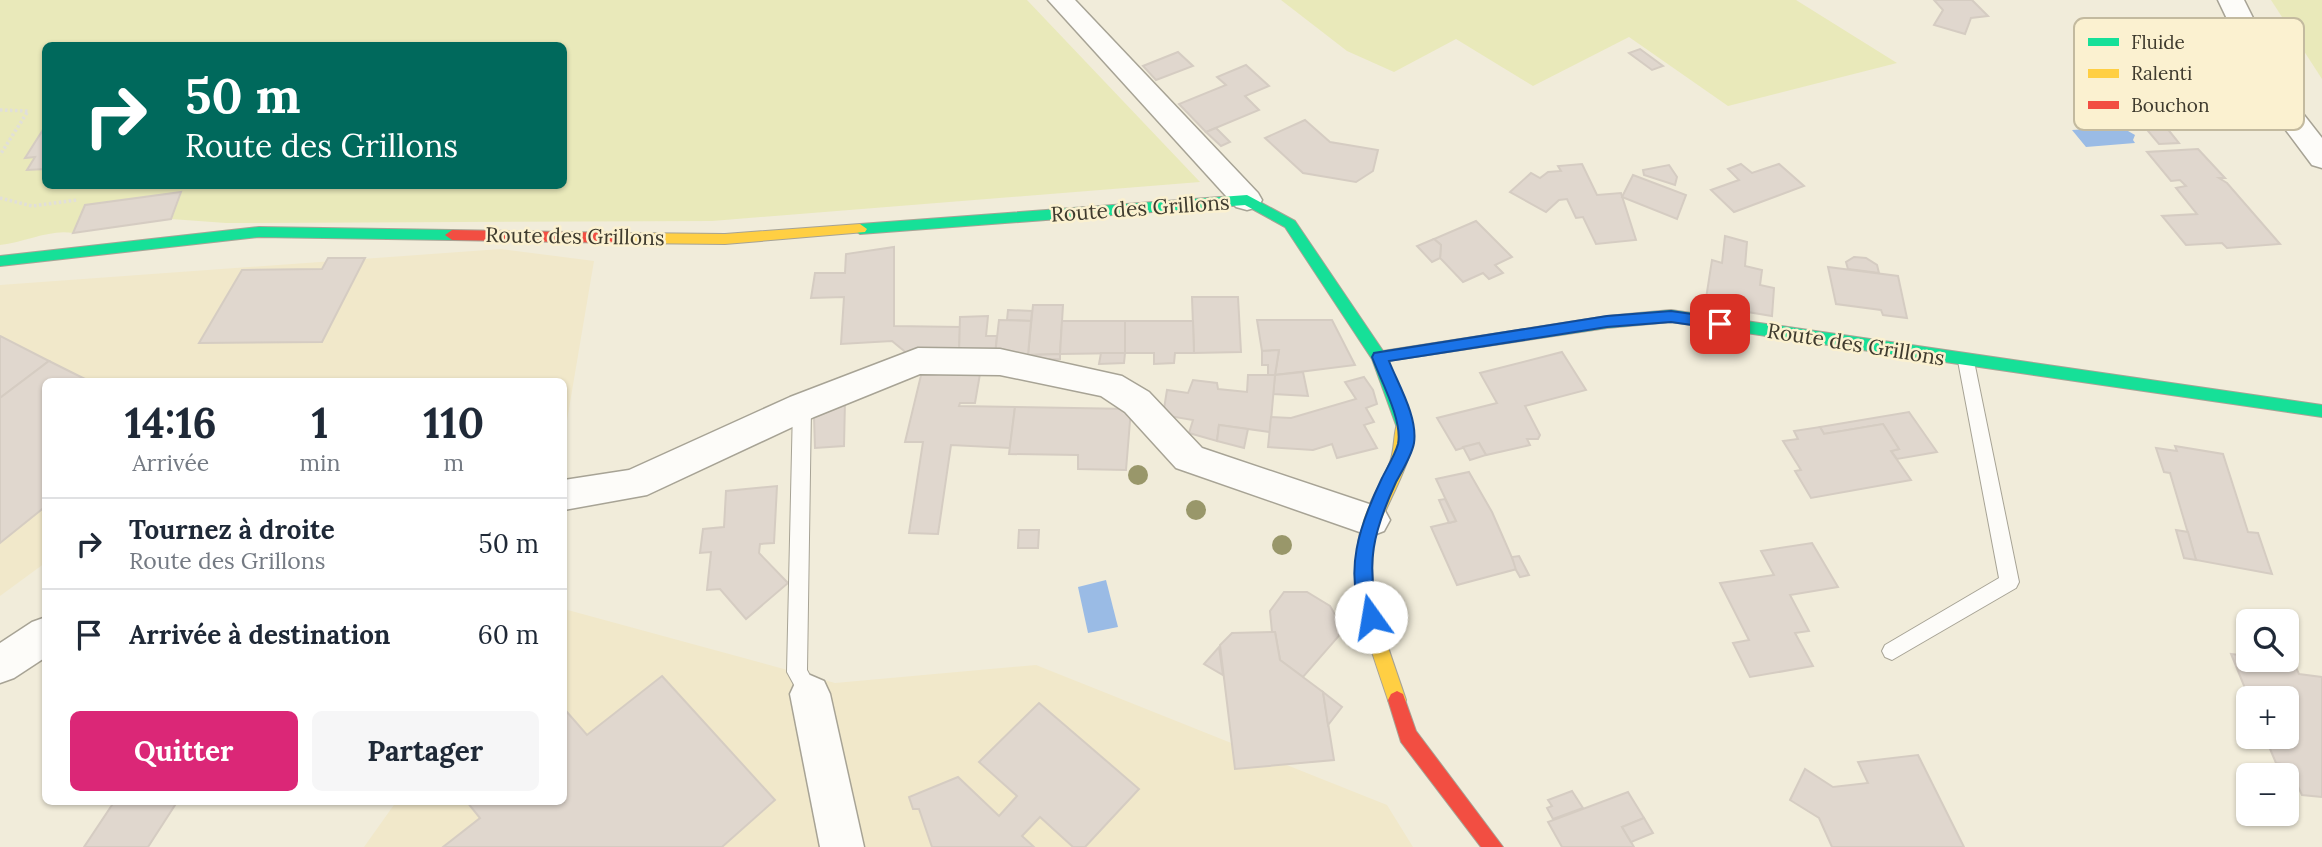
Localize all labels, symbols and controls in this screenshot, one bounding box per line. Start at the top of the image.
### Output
legend [2074,18,2304,130]
text: Fluide [2131,30,2185,54]
text: Ralenti [2131,61,2192,85]
text: 50 m [185,64,301,126]
icon: right [70,70,161,161]
text: Bouchon [2131,93,2209,117]
text: Route des Grillons [185,125,458,166]
street label: Route des Grillons [1050,188,1230,228]
street label: Route des Grillons [485,221,665,251]
pin [1690,294,1750,354]
icon: arrive [1701,305,1739,343]
street label: Route des Grillons [1765,317,1947,371]
text: 14:16 [125,396,217,450]
text: 1 [311,396,328,450]
text: 110 [423,396,484,450]
text: Arrivée [132,448,209,477]
text: min [299,448,340,477]
text: m [443,448,464,477]
text: Tournez à droite [129,513,335,546]
icon: right [70,525,108,563]
text: 50 m [479,527,539,560]
text: Route des Grillons [129,546,325,575]
position arrow [1334,580,1408,654]
map controls [2236,609,2299,826]
button: search [2236,609,2299,672]
icon: arrive [70,616,108,654]
text: Arrivée à destination [129,618,390,651]
text: 60 m [478,618,539,651]
button: + [2236,686,2299,749]
button: Quitter [70,711,298,791]
button: Partager [312,711,539,791]
button: − [2236,763,2299,826]

